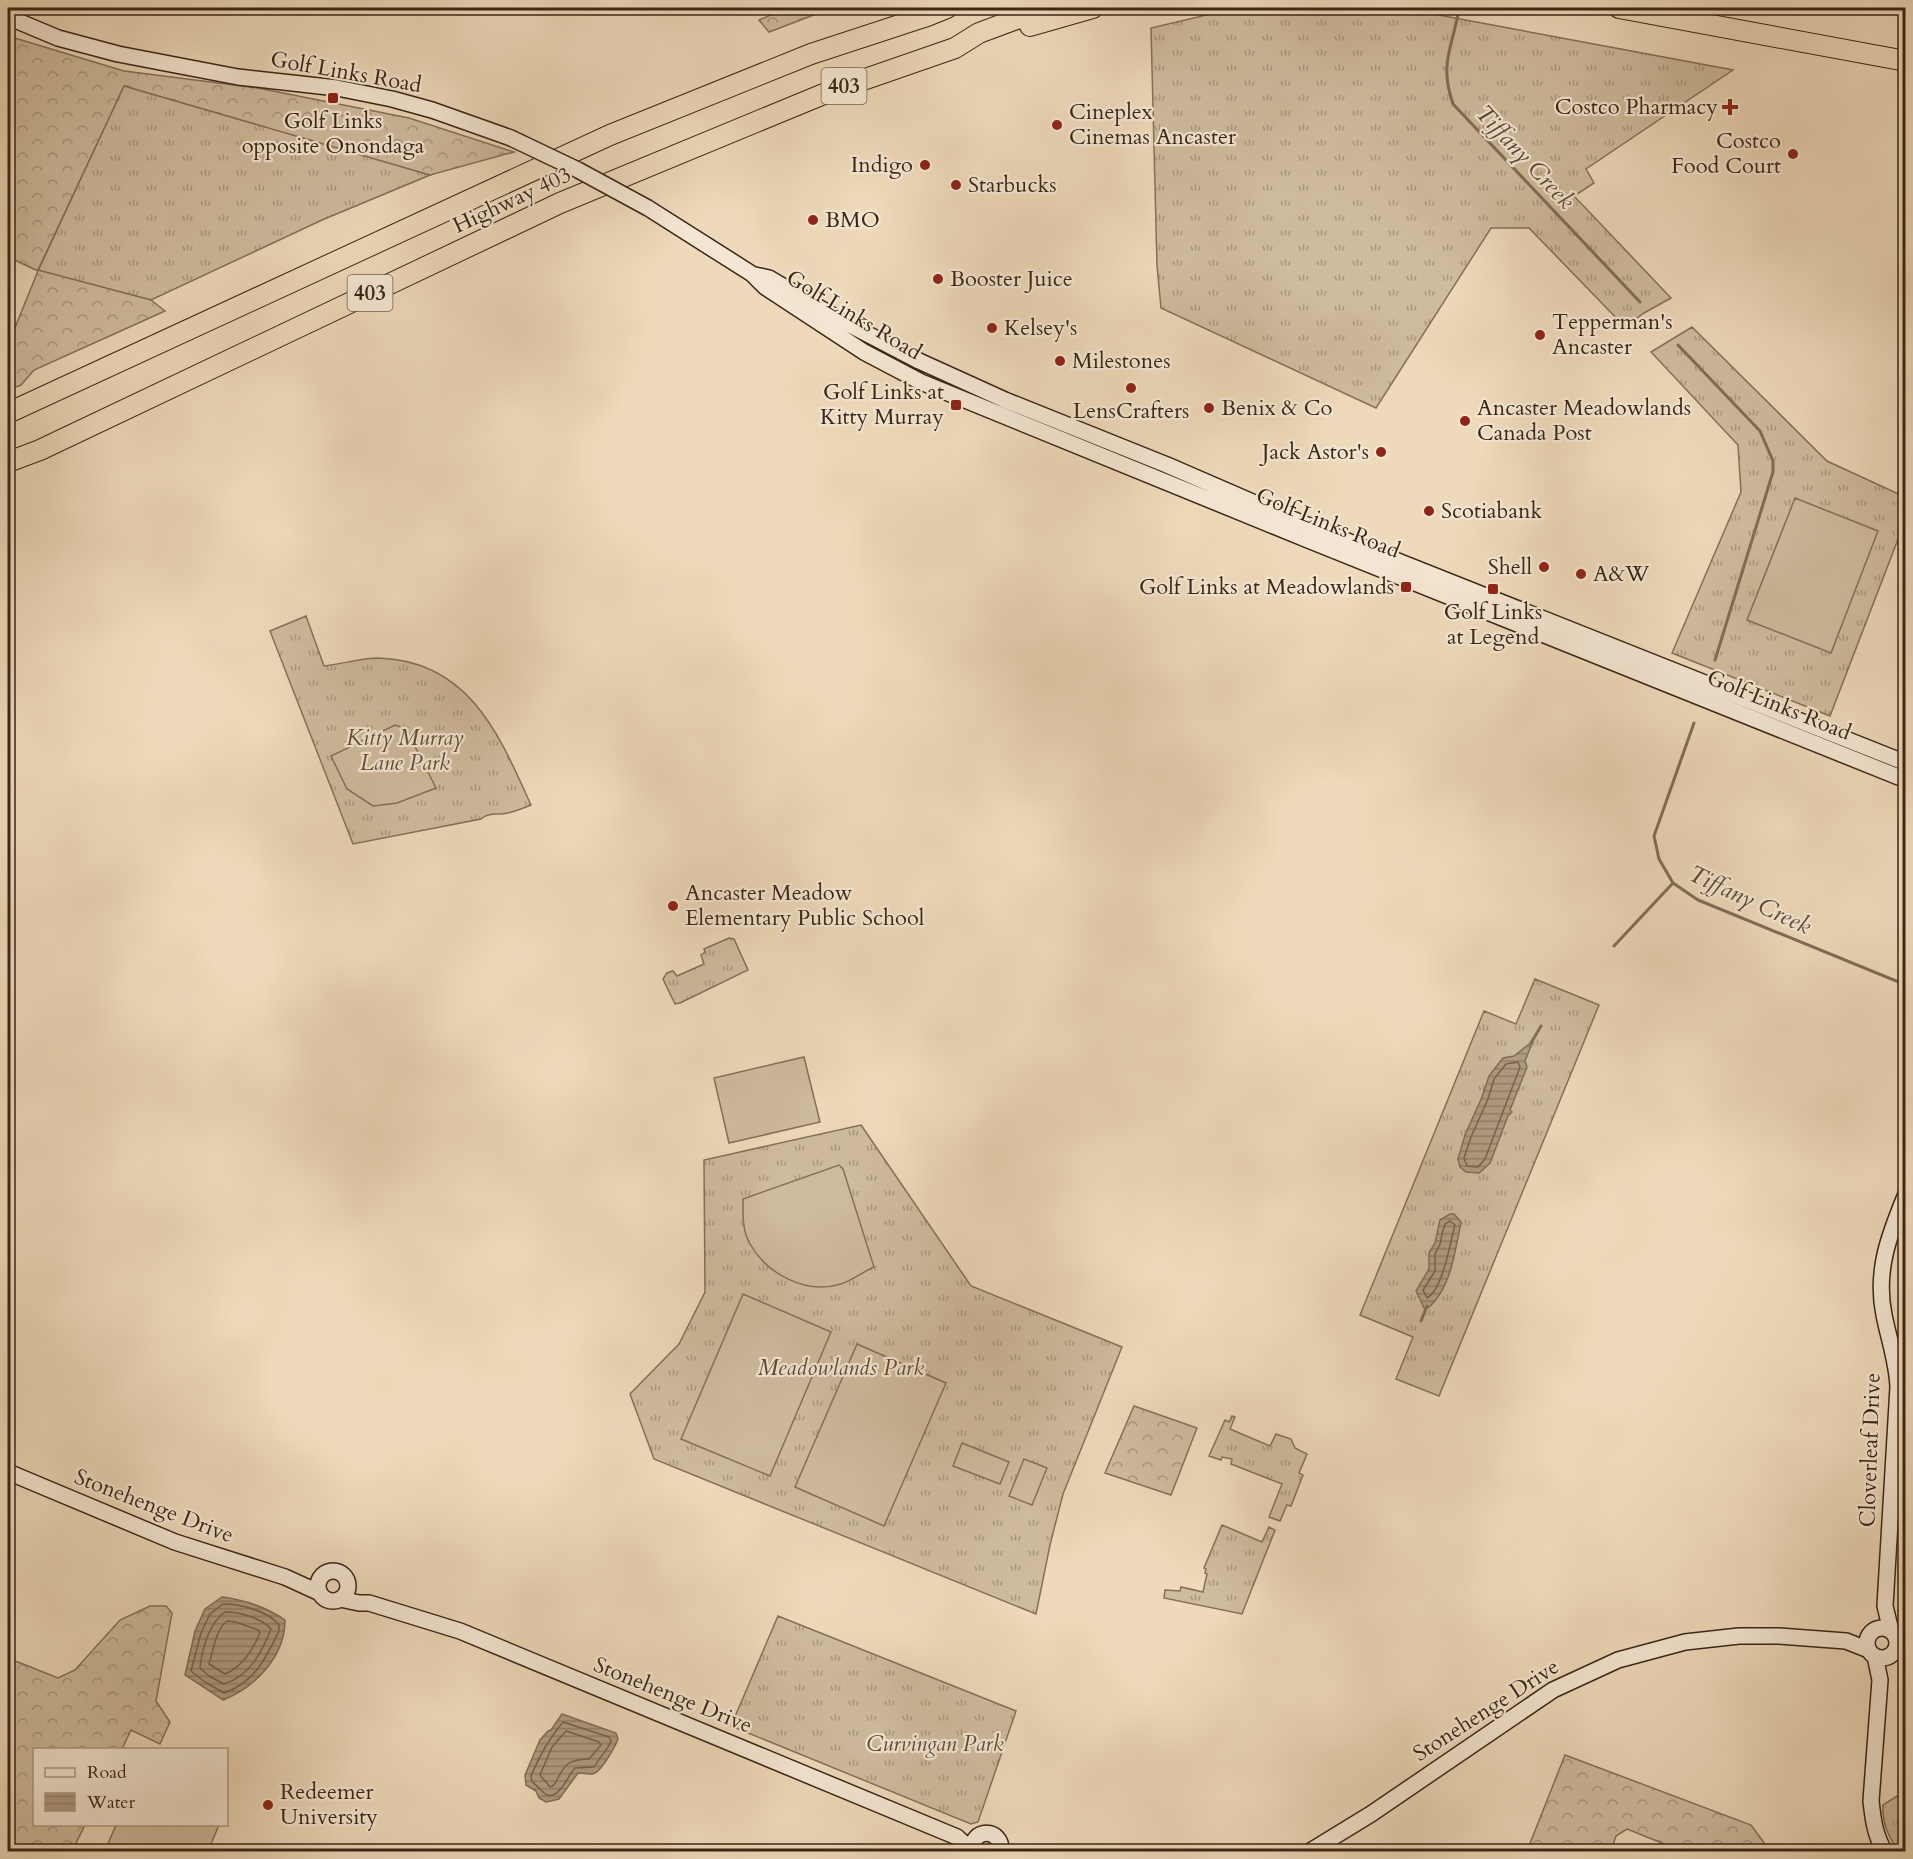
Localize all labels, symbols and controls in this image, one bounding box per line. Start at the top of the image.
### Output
street label: Golf Links Road [268,44,424,100]
road number: 403 [822,68,866,104]
marker: Golf Links opposite Onondaga [326,91,340,105]
place label: Costco Pharmacy [1555,92,1718,122]
place label: Cineplex Cinemas Ancaster [1069,97,1237,152]
water label: Tiffany Creek [1468,98,1582,217]
marker: Costco Pharmacy [1723,100,1737,114]
place label: Golf Links opposite Onondaga [242,106,425,161]
marker: Cineplex Cinemas Ancaster [1050,118,1064,132]
place label: Costco Food Court [1671,126,1781,181]
marker: Costco Food Court [1786,147,1800,161]
place label: Indigo [851,150,913,180]
marker: Indigo [918,158,932,172]
street label: Highway 403 [448,159,576,241]
place label: Starbucks [968,170,1057,200]
marker: Starbucks [949,178,963,192]
place label: BMO [825,205,880,235]
marker: BMO [806,213,820,227]
street label: Golf Links Road [781,263,928,367]
place label: Booster Juice [950,264,1073,294]
marker: Booster Juice [931,272,945,286]
road number: 403 [348,275,392,311]
place label: Tepperman's Ancaster [1552,307,1673,362]
place label: Kelsey's [1004,313,1077,343]
marker: Kelsey's [985,321,999,335]
marker: Tepperman's Ancaster [1533,328,1547,342]
place label: Milestones [1072,346,1171,376]
marker: Milestones [1053,354,1067,368]
place label: Golf Links at Kitty Murray [820,377,944,432]
marker: LensCrafters [1124,381,1138,395]
place label: Benix & Co [1221,393,1333,423]
place label: Ancaster Meadowlands Canada Post [1477,393,1691,448]
place label: LensCrafters [1073,396,1189,426]
marker: Golf Links at Kitty Murray [949,398,963,412]
marker: Benix & Co [1202,401,1216,415]
marker: Ancaster Meadowlands Canada Post [1458,414,1472,428]
place label: Jack Astor's [1259,437,1369,467]
marker: Jack Astor's [1374,445,1388,459]
street label: Golf Links Road [1251,480,1405,566]
place label: Scotiabank [1441,496,1542,526]
marker: Scotiabank [1422,504,1436,518]
place label: Shell [1488,552,1532,582]
place label: A&W [1593,559,1650,589]
marker: Shell [1537,560,1551,574]
marker: A&W [1574,567,1588,581]
place label: Golf Links at Meadowlands [1139,572,1394,602]
marker: Golf Links at Meadowlands [1399,580,1413,594]
marker: Golf Links at Legend [1486,582,1500,596]
place label: Golf Links at Legend [1444,597,1542,652]
street label: Golf Links Road [1702,662,1856,748]
park label: Kitty Murray Lane Park [346,723,464,778]
water label: Tiffany Creek [1683,857,1817,943]
place label: Ancaster Meadow Elementary Public School [685,878,925,933]
marker: Ancaster Meadow Elementary Public School [666,899,680,913]
park label: Meadowlands Park [758,1353,924,1383]
street label: Cloverleaf Drive [1852,1372,1888,1528]
street label: Stonehenge Drive [70,1462,238,1550]
street label: Stonehenge Drive [589,1650,757,1740]
street label: Stonehenge Drive [1407,1652,1565,1768]
park label: Curvingan Park [866,1729,1004,1759]
legend [33,1748,228,1826]
text: Road [87,1760,127,1785]
place label: Redeemer University [280,1777,378,1832]
text: Water [86,1790,136,1815]
marker: Redeemer University [261,1798,275,1812]

